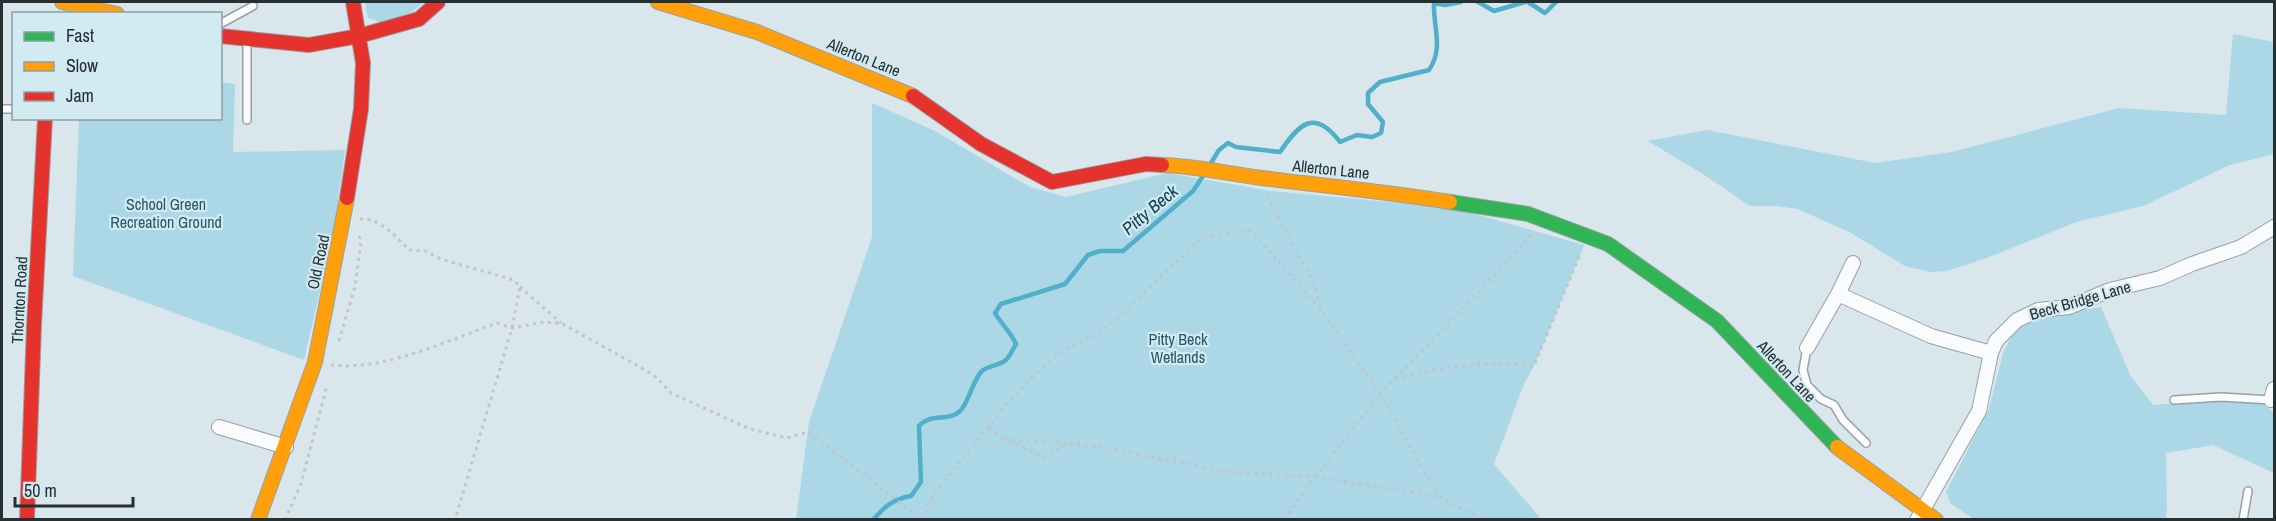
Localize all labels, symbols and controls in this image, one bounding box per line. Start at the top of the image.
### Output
legend [12,12,222,120]
text: Fast [66,23,94,48]
street label: Allerton Lane [823,32,904,82]
text: Slow [66,53,98,78]
text: Jam [66,83,94,108]
street label: Allerton Lane [1290,154,1371,184]
water label: Pitty Beck [1116,178,1184,241]
park label: School Green Recreation Ground [110,193,222,233]
street label: Old Road [301,233,335,291]
street label: Thornton Road [6,256,32,344]
street label: Beck Bridge Lane [2027,275,2133,325]
park label: Pitty Beck Wetlands [1148,328,1208,368]
street label: Allerton Lane [1752,334,1821,407]
scale bar [15,470,134,508]
text: 50 m [24,478,57,503]

